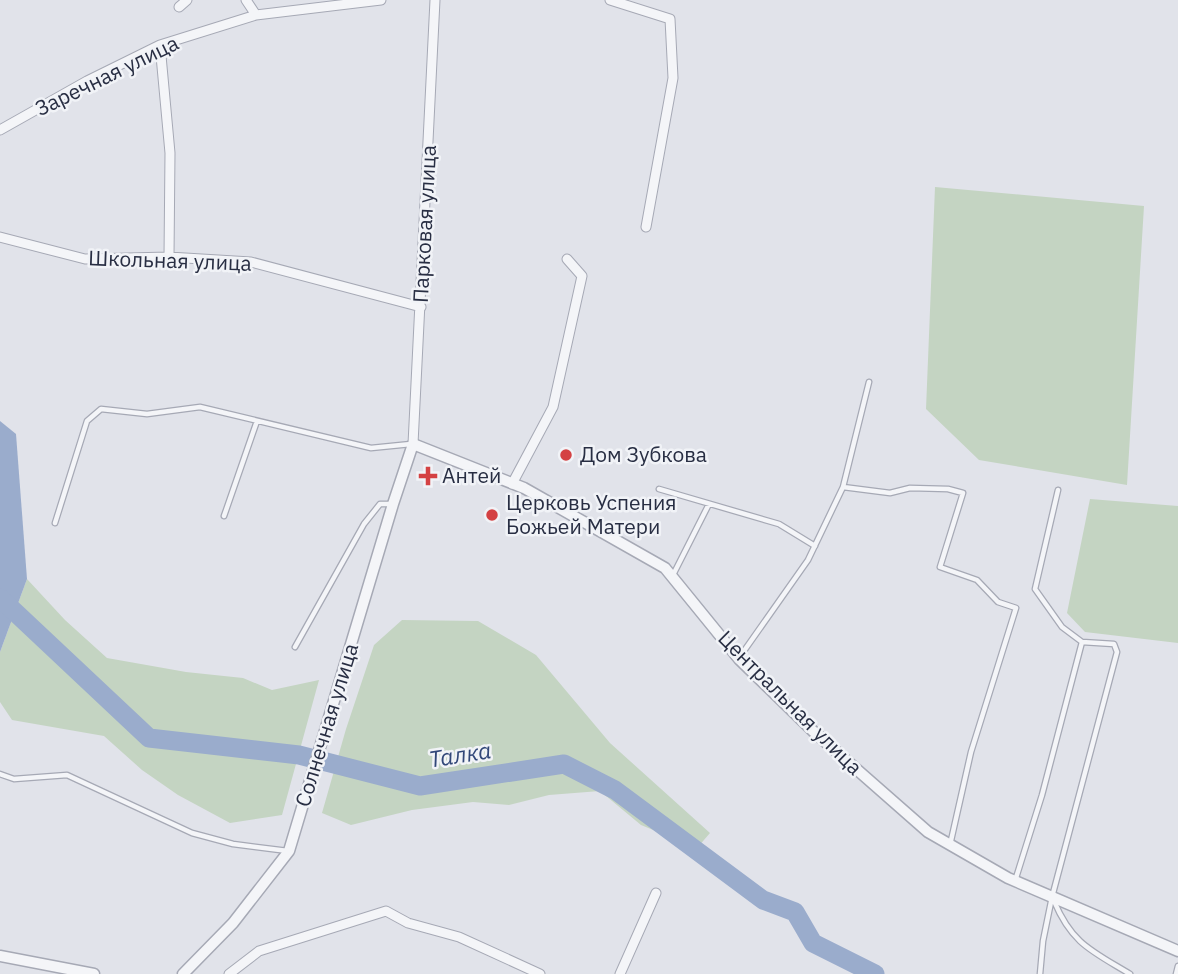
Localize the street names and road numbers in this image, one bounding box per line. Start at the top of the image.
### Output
street label: Заречная улица [30,28,183,122]
street label: Парковая улица [406,144,442,304]
street label: Школьная улица [88,243,252,277]
street label: Центральная улица [712,624,869,781]
street label: Солнечная улица [288,639,364,810]

